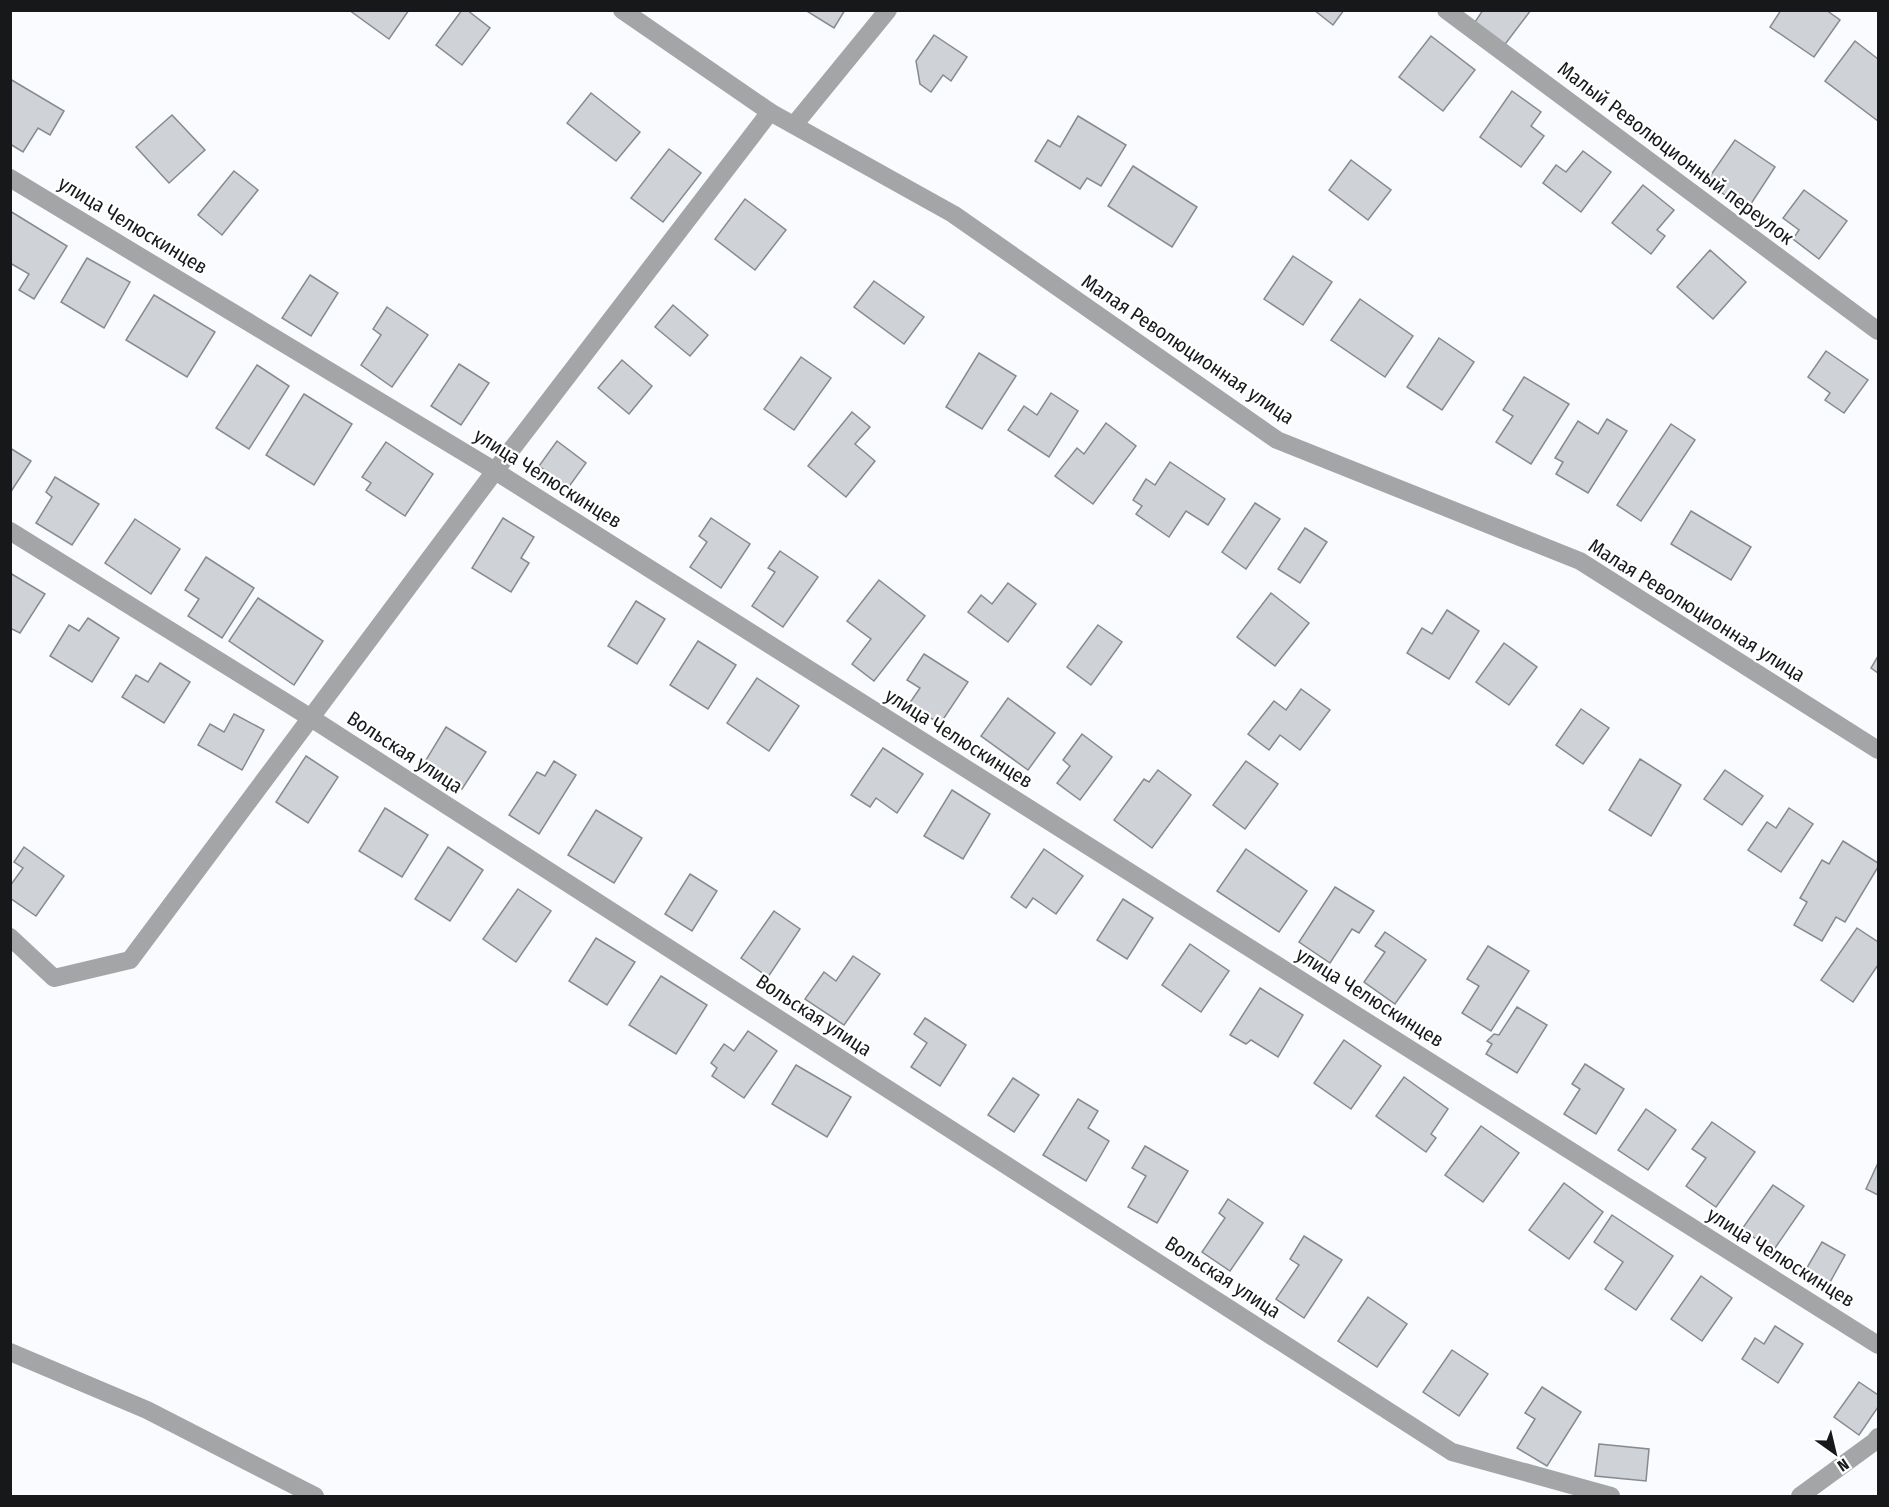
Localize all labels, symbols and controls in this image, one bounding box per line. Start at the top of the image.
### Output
street label: Малый Революционный переулок [1553,56,1799,250]
street label: улица Челюскинцев [54,171,212,279]
street label: Малая Революционная улица [1077,269,1299,429]
street label: улица Челюскинцев [470,423,626,533]
street label: Малая Революционная улица [1584,533,1810,687]
street label: улица Челюскинцев [881,683,1037,793]
street label: Вольская улица [343,706,467,798]
street label: улица Челюскинцев [1292,942,1448,1052]
street label: Вольская улица [752,969,876,1061]
street label: улица Челюскинцев [1703,1202,1859,1312]
street label: Вольская улица [1161,1231,1285,1323]
north arrow [1805,1423,1865,1483]
text: N [1834,1454,1852,1476]

